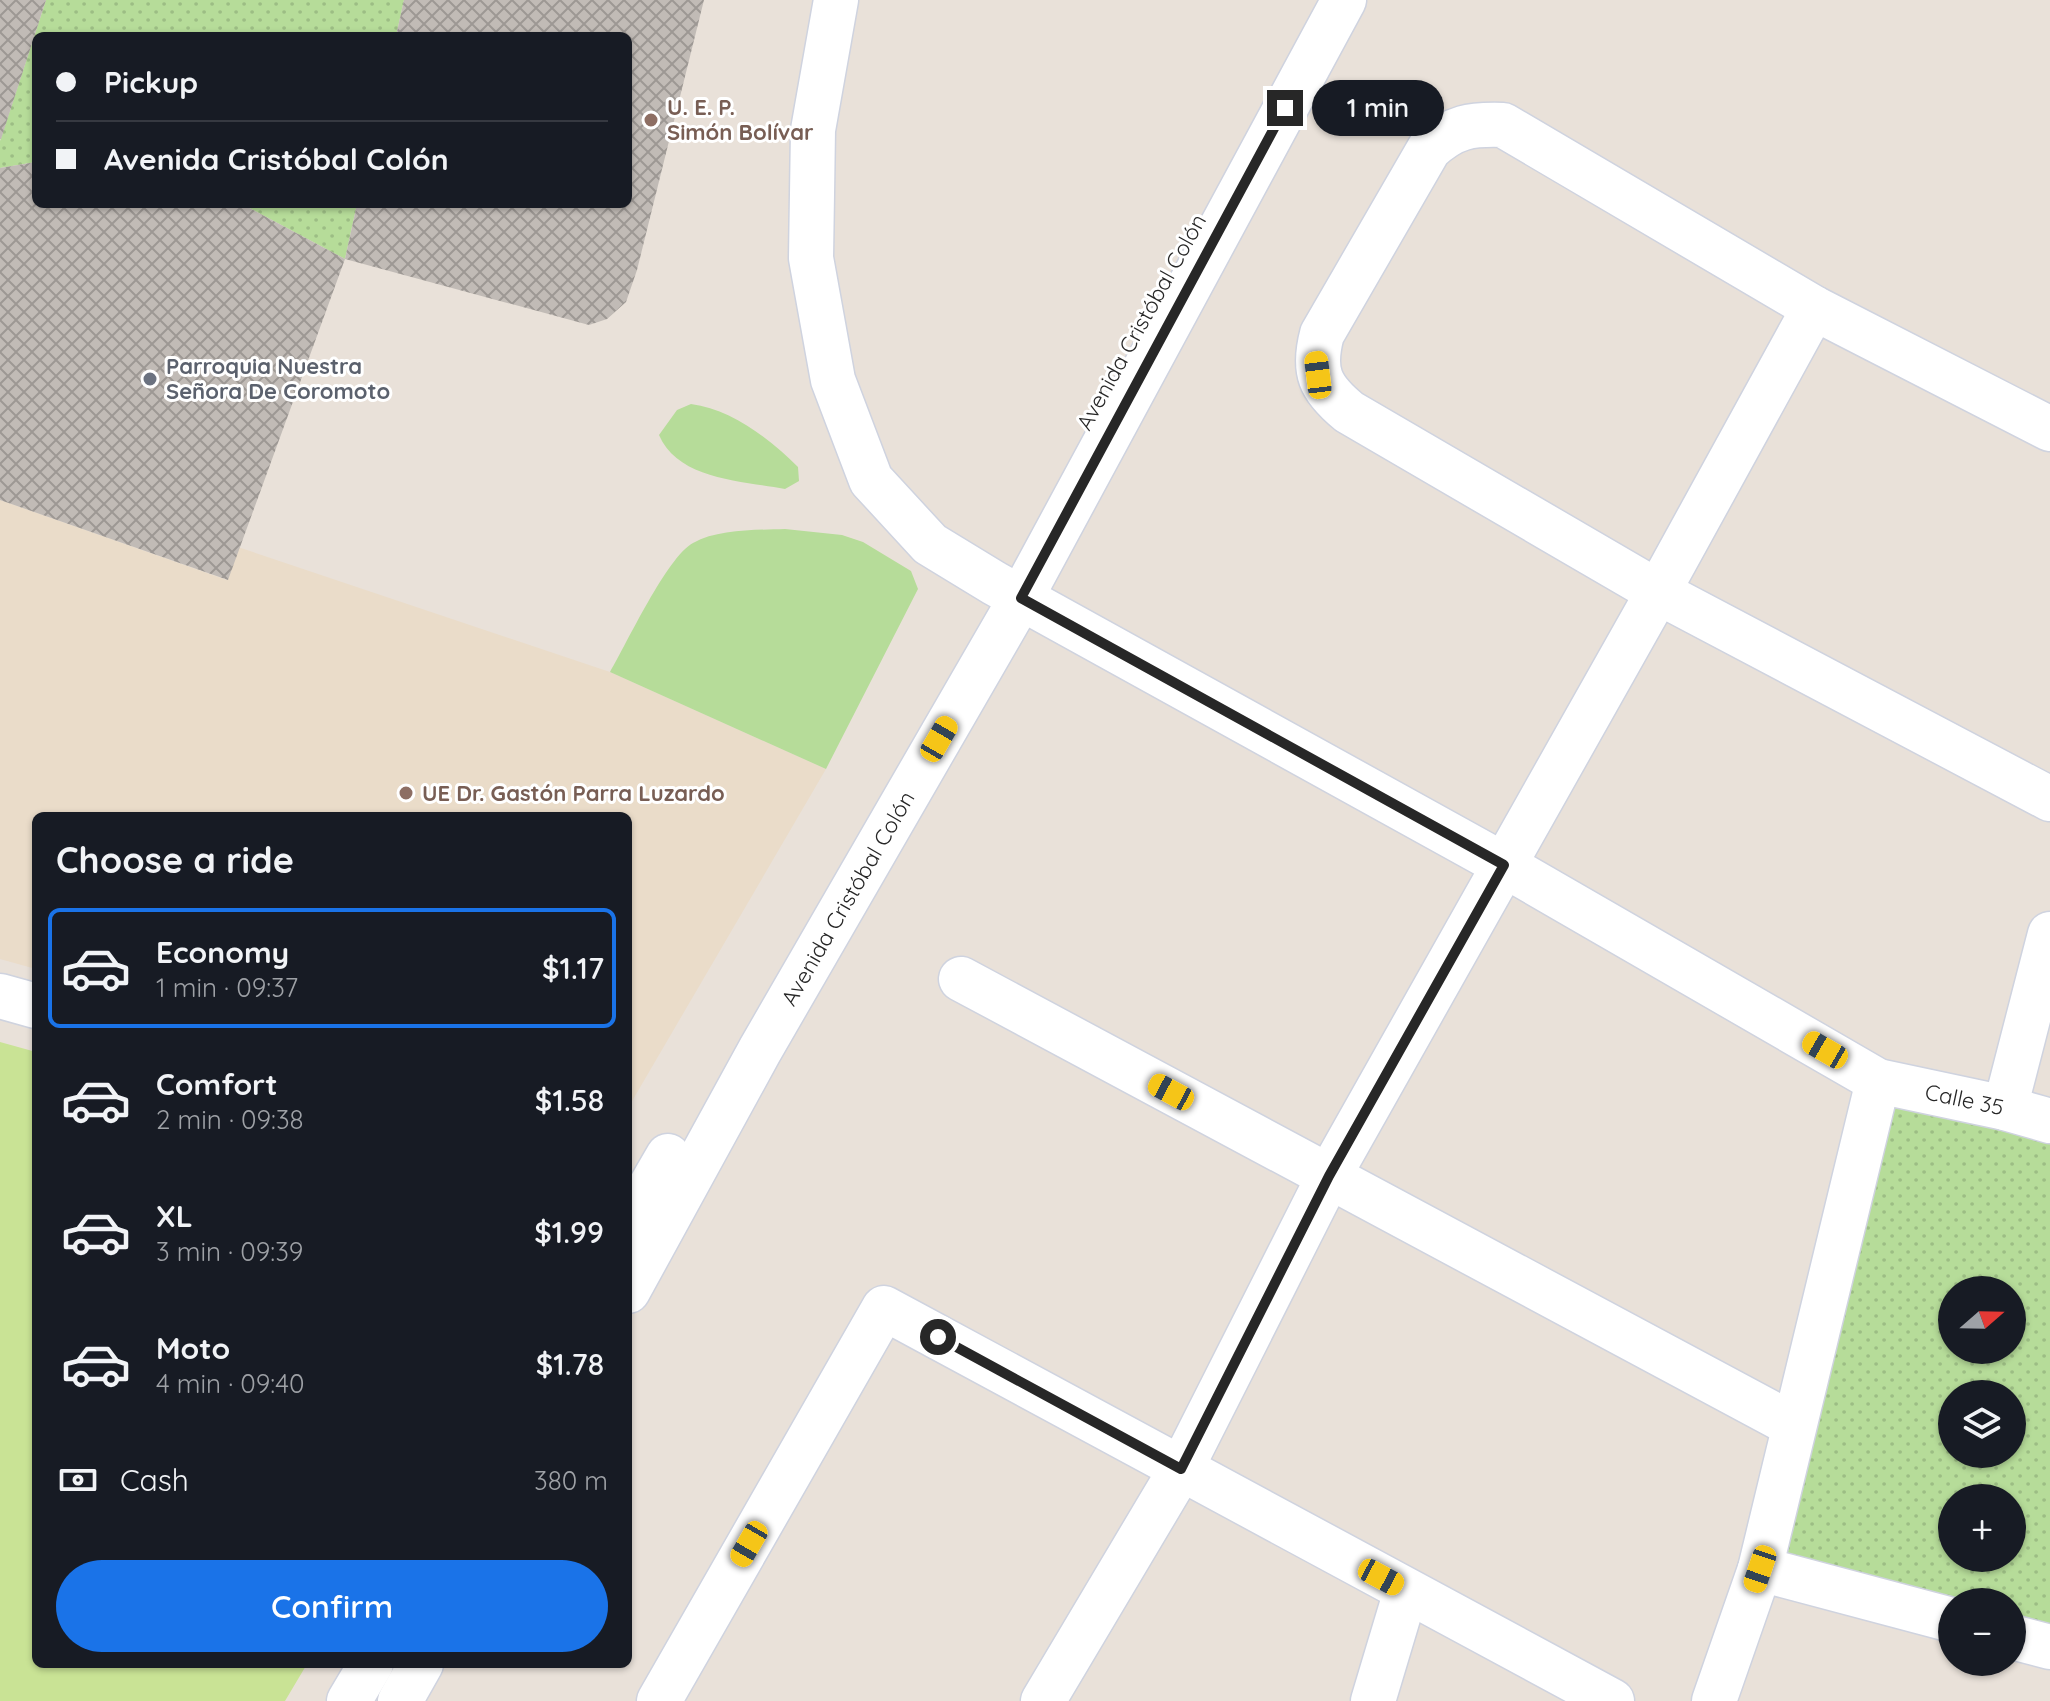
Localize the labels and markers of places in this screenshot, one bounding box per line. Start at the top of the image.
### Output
place label: U. E. P. Simón Bolívar [667,93,814,146]
marker: U. E. P. Simón Bolívar [642,111,660,129]
place label: Parroquia Nuestra Señora De Coromoto [166,352,390,405]
marker: Parroquia Nuestra Señora De Coromoto [141,370,159,388]
place label: UE Dr. Gastón Parra Luzardo [422,779,725,807]
marker: UE Dr. Gastón Parra Luzardo [397,784,415,802]

